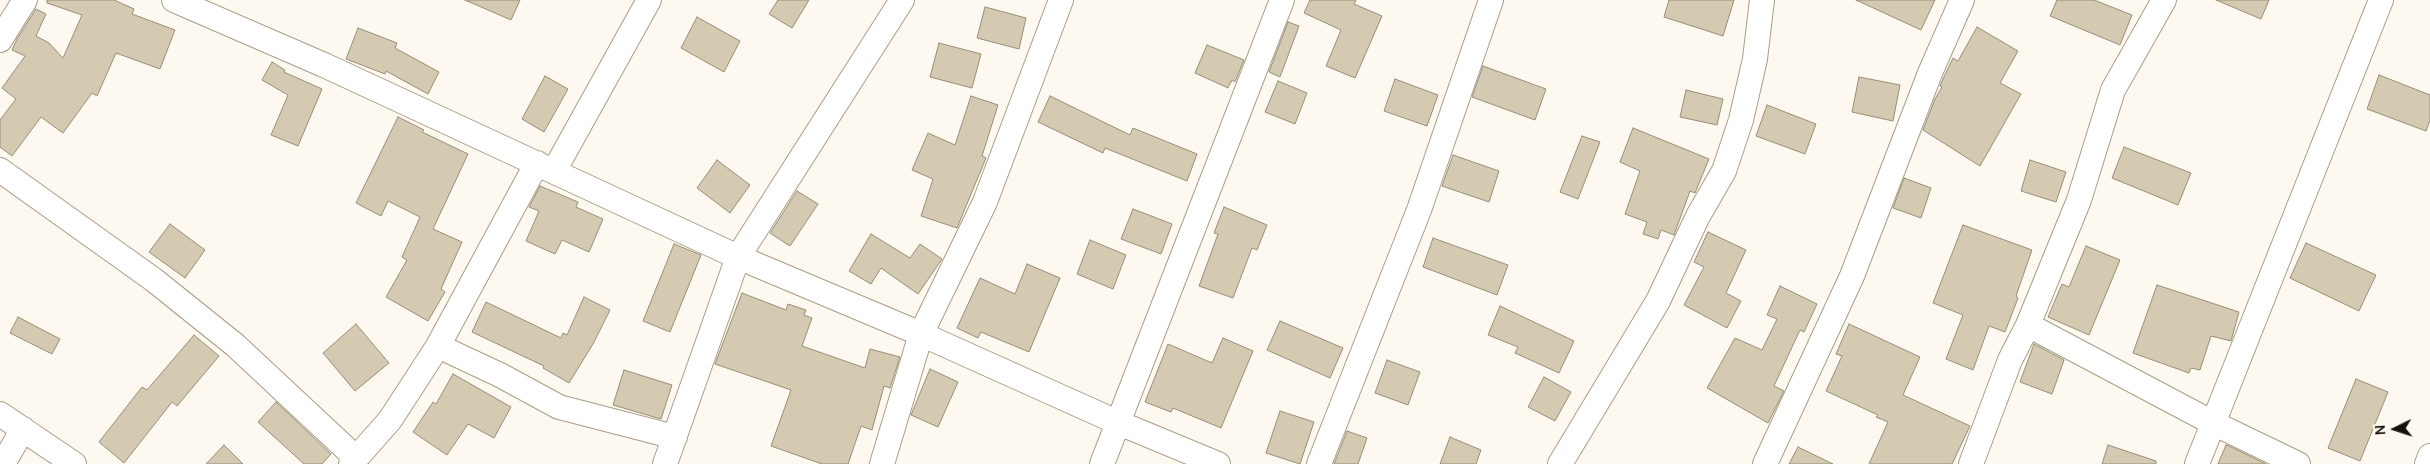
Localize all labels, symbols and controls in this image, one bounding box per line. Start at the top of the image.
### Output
north arrow [2370,404,2420,454]
text: N [2370,424,2389,436]

